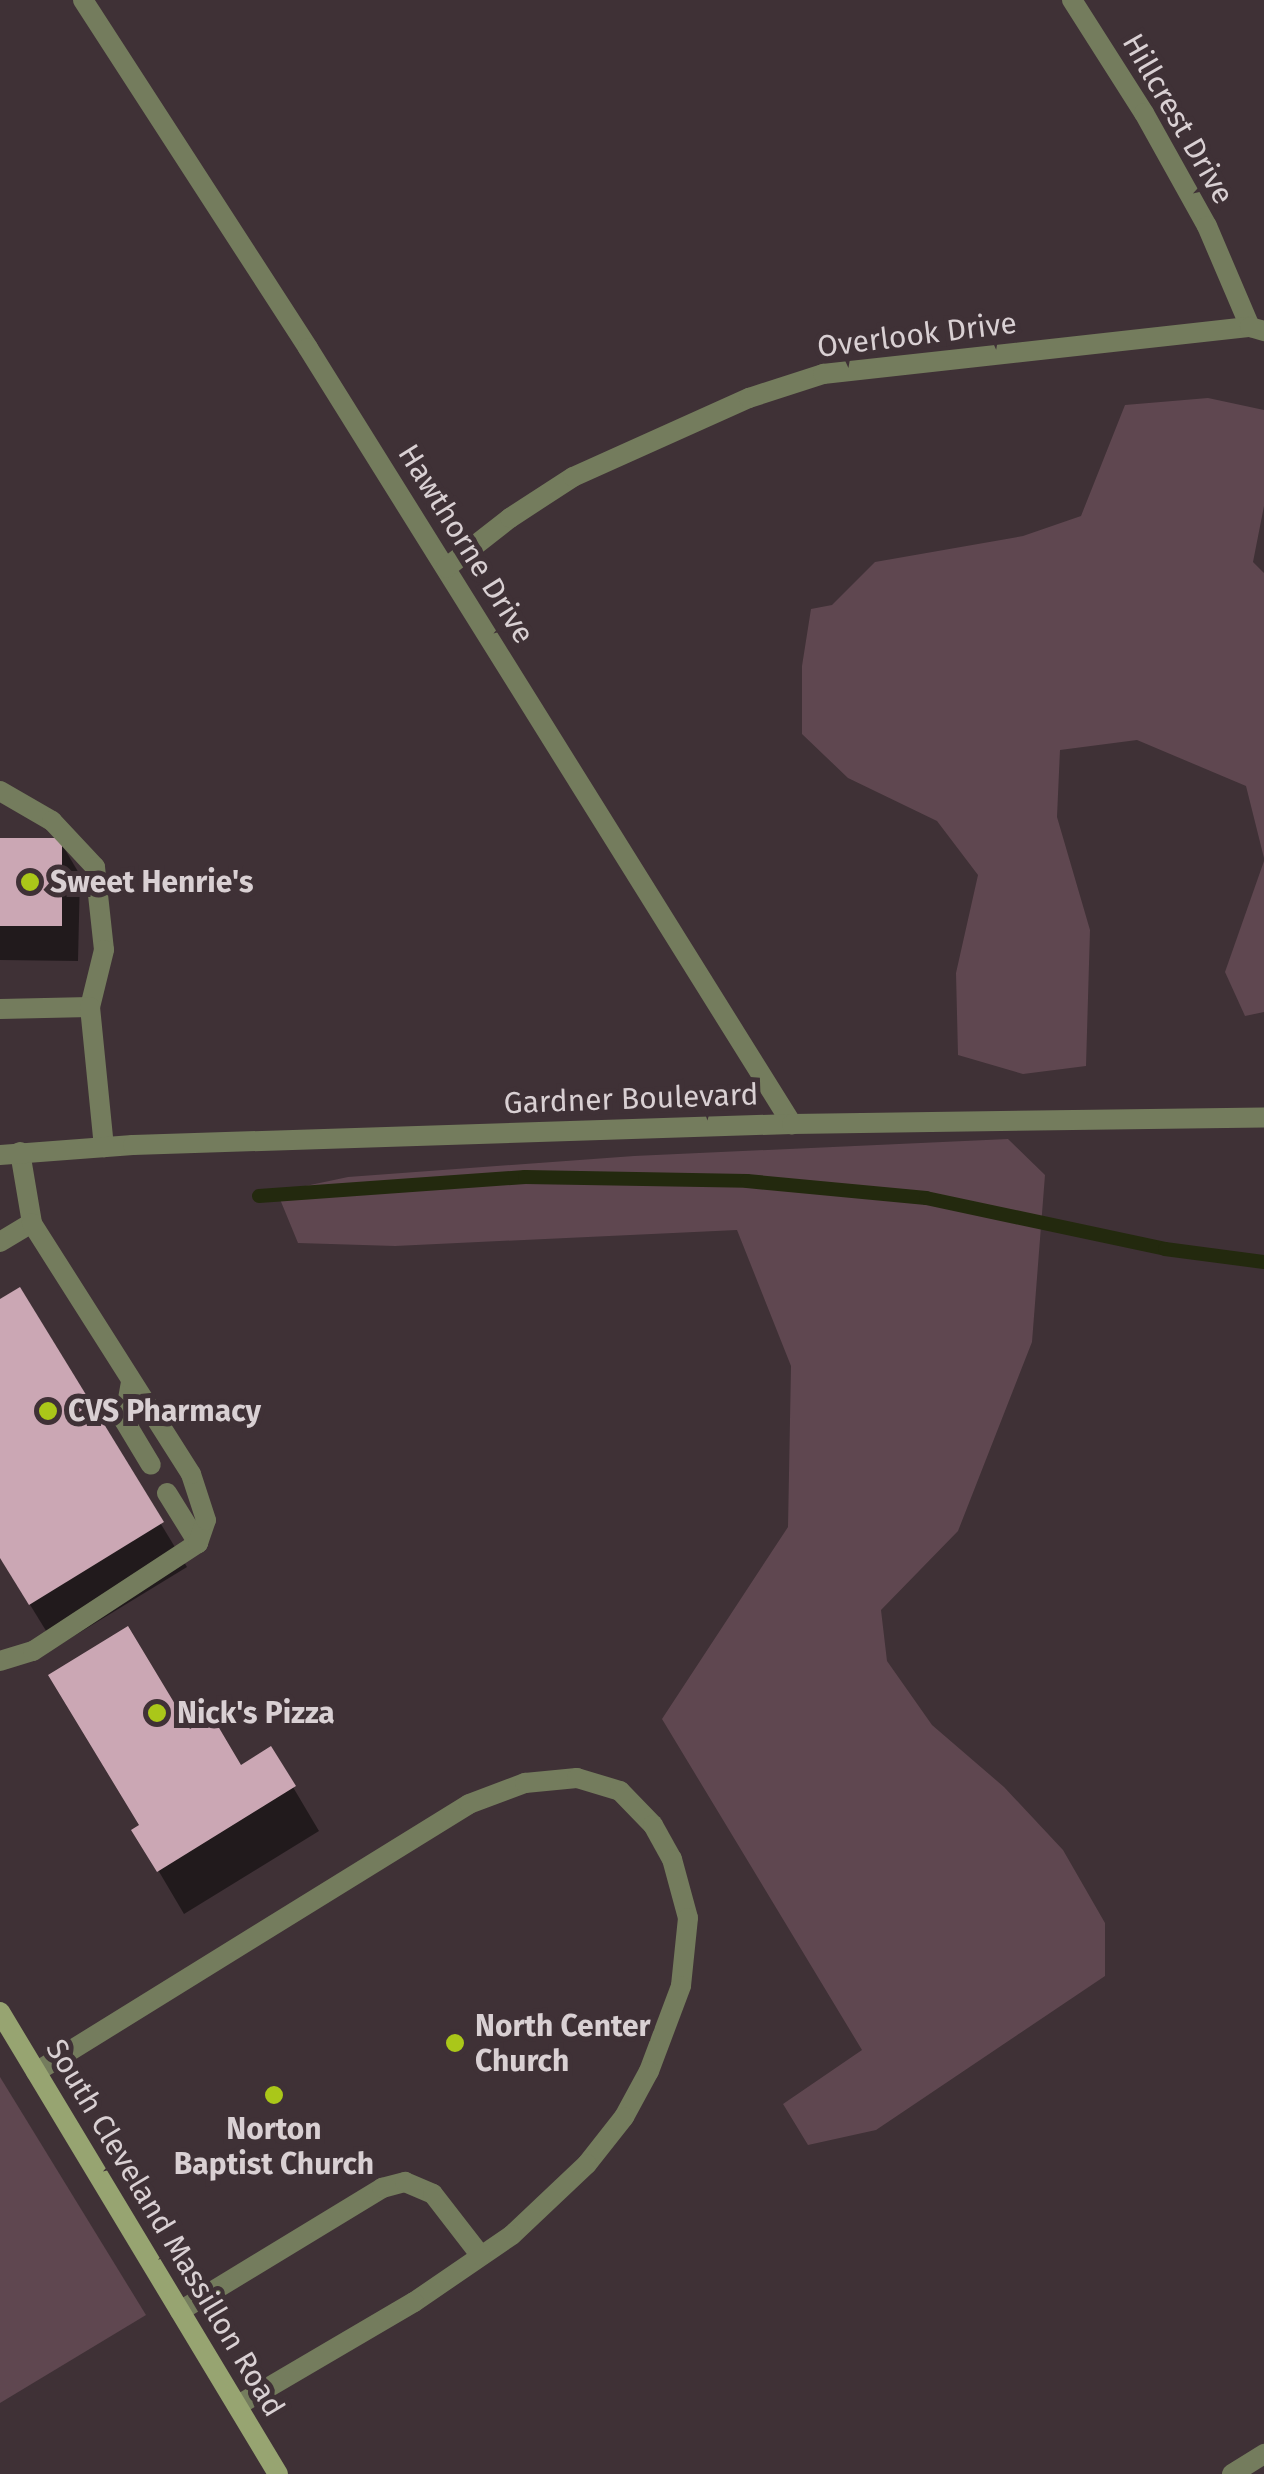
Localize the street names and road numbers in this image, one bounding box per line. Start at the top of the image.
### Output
street label: Hillcrest Drive [1115,27,1241,211]
street label: Overlook Drive [815,305,1019,365]
street label: Hawthorne Drive [390,438,542,650]
street label: Gardner Boulevard [503,1077,759,1121]
street label: South Cleveland Massillon Road [38,2033,292,2423]

